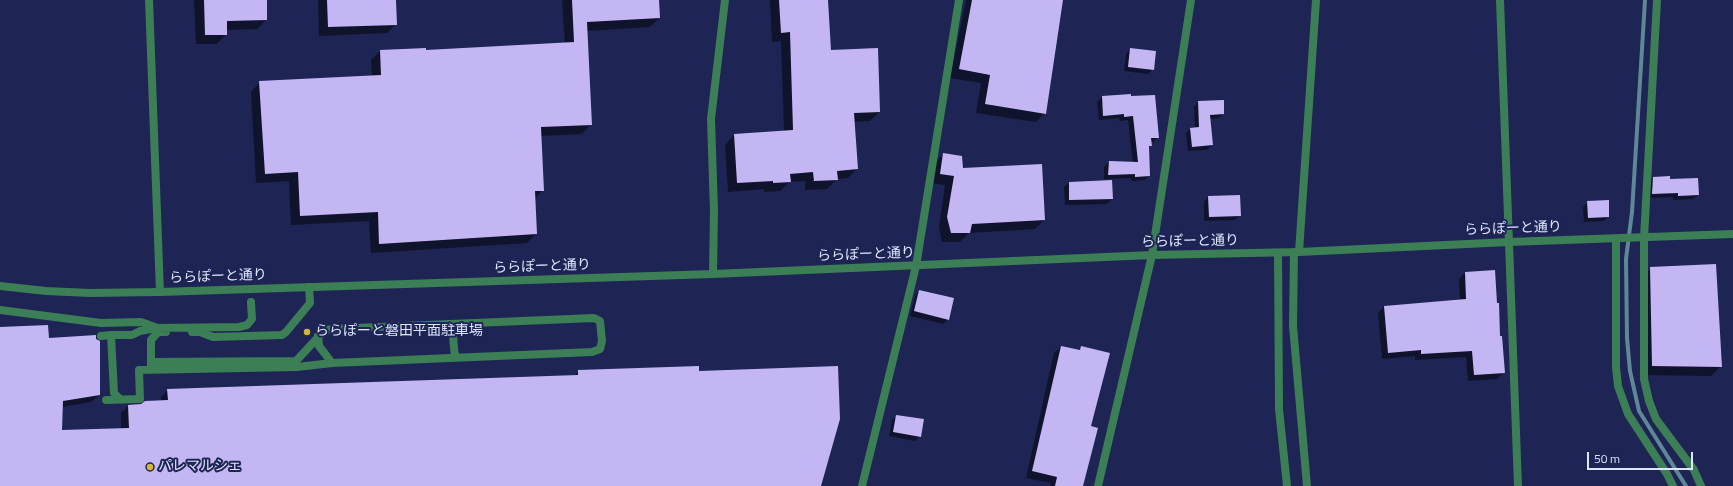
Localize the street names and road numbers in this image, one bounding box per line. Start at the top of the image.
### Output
street label: ららぽーと通り [1464,219,1562,239]
street label: ららぽーと通り [1141,233,1239,251]
street label: ららぽーと通り [817,245,915,265]
street label: ららぽーと通り [493,257,591,277]
street label: ららぽーと通り [169,267,267,287]

